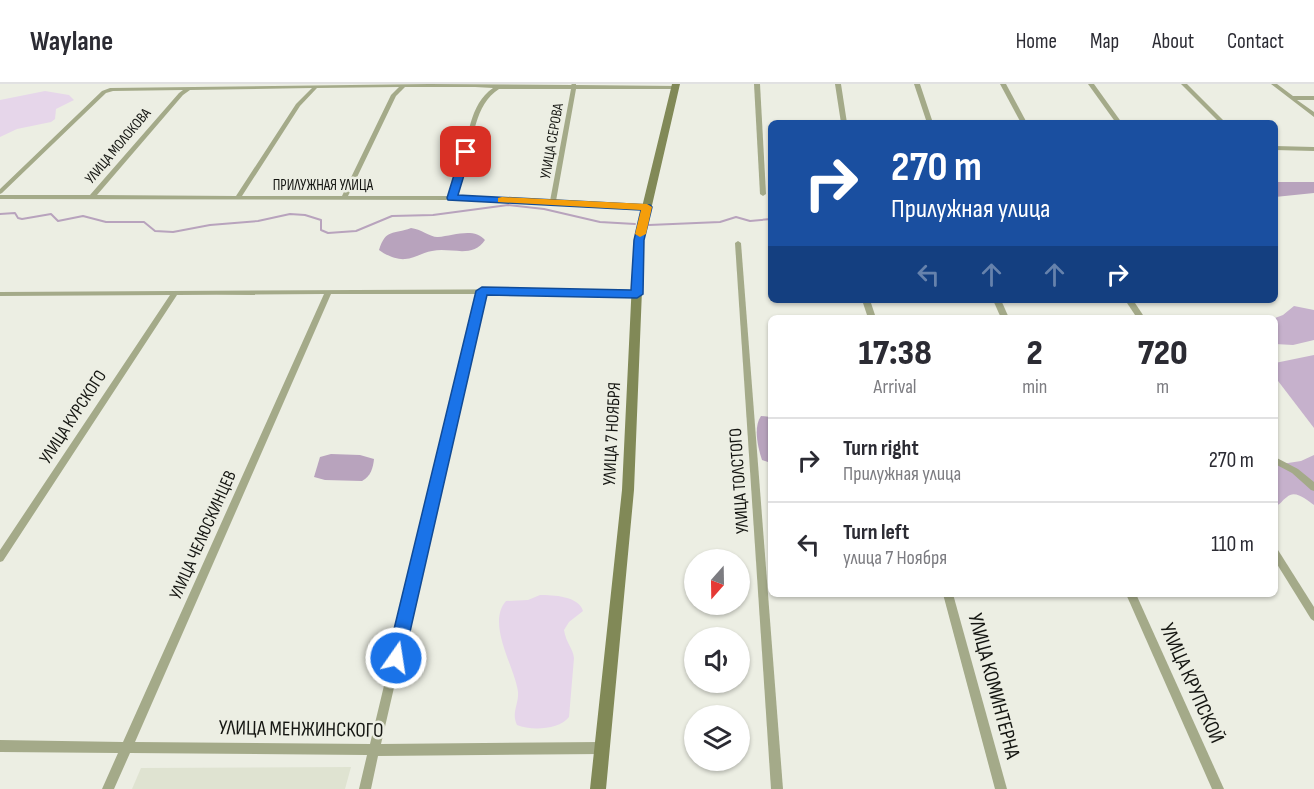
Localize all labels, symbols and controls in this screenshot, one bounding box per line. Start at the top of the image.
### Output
text: Waylane [30,25,113,58]
text: Home [1016,29,1057,54]
text: Map [1090,29,1119,54]
text: About [1152,29,1194,54]
text: Contact [1227,29,1284,54]
street label: УЛИЦА СЕРОВА [536,101,568,180]
street label: УЛИЦА МОЛОКОВА [81,104,156,188]
pin [440,126,491,177]
icon: arrive [449,135,482,168]
text: 270 m [891,142,982,193]
icon: right [792,144,870,222]
street label: ПРИЛУЖНАЯ УЛИЦА [273,176,374,195]
text: Прилужная улица [891,193,1051,225]
icon: left [912,258,945,291]
icon: ahead [975,258,1008,291]
icon: ahead [1038,258,1071,291]
icon: right [1101,258,1134,291]
text: 17:38 [858,332,932,375]
text: 2 [1027,332,1043,375]
text: 720 [1138,332,1188,375]
street label: УЛИЦА КУРСКОГО [35,366,111,468]
text: Arrival [874,375,917,399]
text: min [1022,375,1047,399]
text: m [1156,375,1169,399]
street label: УЛИЦА 7 НОЯБРЯ [599,382,625,486]
street label: УЛИЦА ТОЛСТОГО [725,427,753,535]
text: Turn right [843,435,919,462]
icon: right [792,444,825,477]
text: 270 m [1209,447,1254,474]
text: Прилужная улица [843,462,961,486]
street label: УЛИЦА ЧЕЛЮСКИНЦЕВ [165,467,241,603]
text: Turn left [843,519,909,546]
icon: left [792,528,825,561]
text: 110 m [1211,531,1254,558]
text: улица 7 Ноября [843,546,947,570]
north arrow [684,549,750,615]
map controls [684,549,750,771]
street label: УЛИЦА КОМИНТЕРНА [963,611,1026,762]
street label: УЛИЦА КРУПСКОЙ [1154,619,1230,747]
position arrow [364,626,428,690]
button: sound [684,627,750,693]
button: layers [684,705,750,771]
street label: УЛИЦА МЕНЖИНСКОГО [218,715,384,743]

